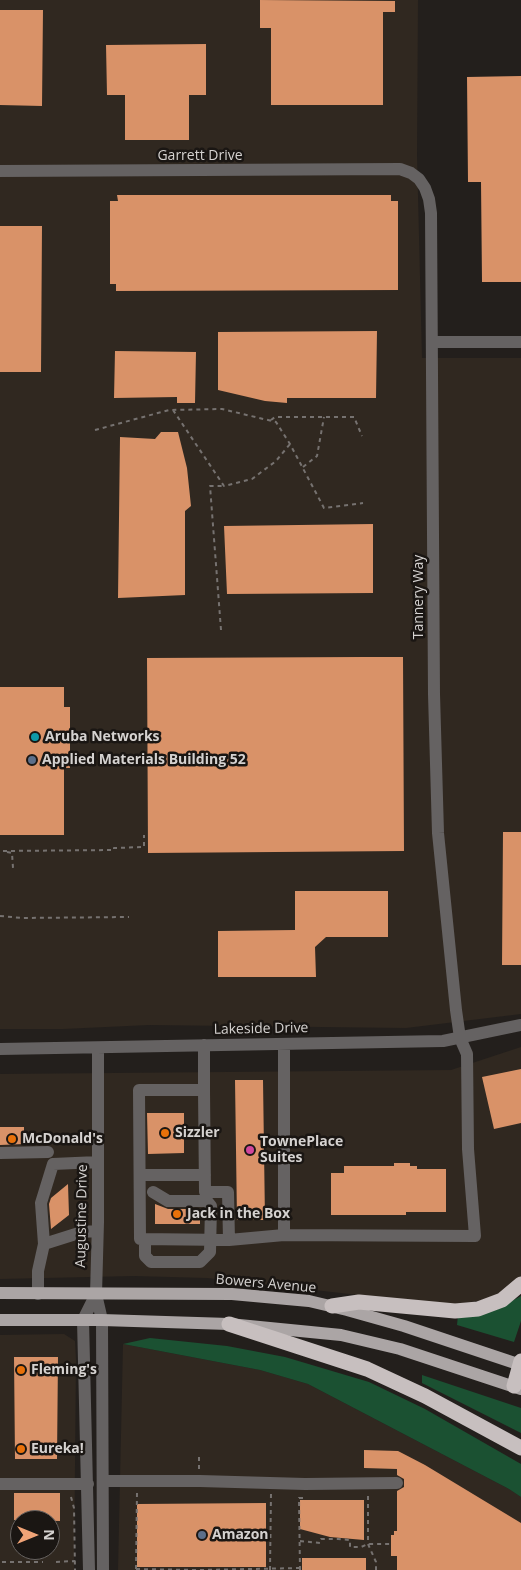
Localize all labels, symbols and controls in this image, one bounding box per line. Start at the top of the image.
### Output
street label: Garrett Drive [157,148,243,164]
street label: Tannery Way [411,555,427,639]
place label: Aruba Networks [45,729,160,745]
marker: Aruba Networks [29,731,41,743]
place label: Applied Materials Building 52 [42,752,246,768]
marker: Applied Materials Building 52 [26,754,38,766]
street label: Lakeside Drive [213,1020,309,1038]
place label: Sizzler [175,1125,220,1141]
marker: Sizzler [159,1127,171,1139]
place label: McDonald's [22,1131,103,1147]
marker: McDonald's [6,1133,18,1145]
place label: TownePlace Suites [260,1134,343,1166]
marker: TownePlace Suites [244,1144,256,1156]
street label: Augustine Drive [73,1164,91,1268]
place label: Jack in the Box [187,1206,290,1222]
marker: Jack in the Box [171,1208,183,1220]
street label: Bowers Avenue [215,1271,317,1297]
place label: Fleming's [31,1362,97,1378]
marker: Fleming's [15,1364,27,1376]
place label: Eureka! [31,1441,84,1457]
marker: Eureka! [15,1443,27,1455]
north arrow [10,1510,60,1560]
place label: Amazon [212,1527,269,1543]
text: N [40,1529,59,1541]
marker: Amazon [196,1529,208,1541]

